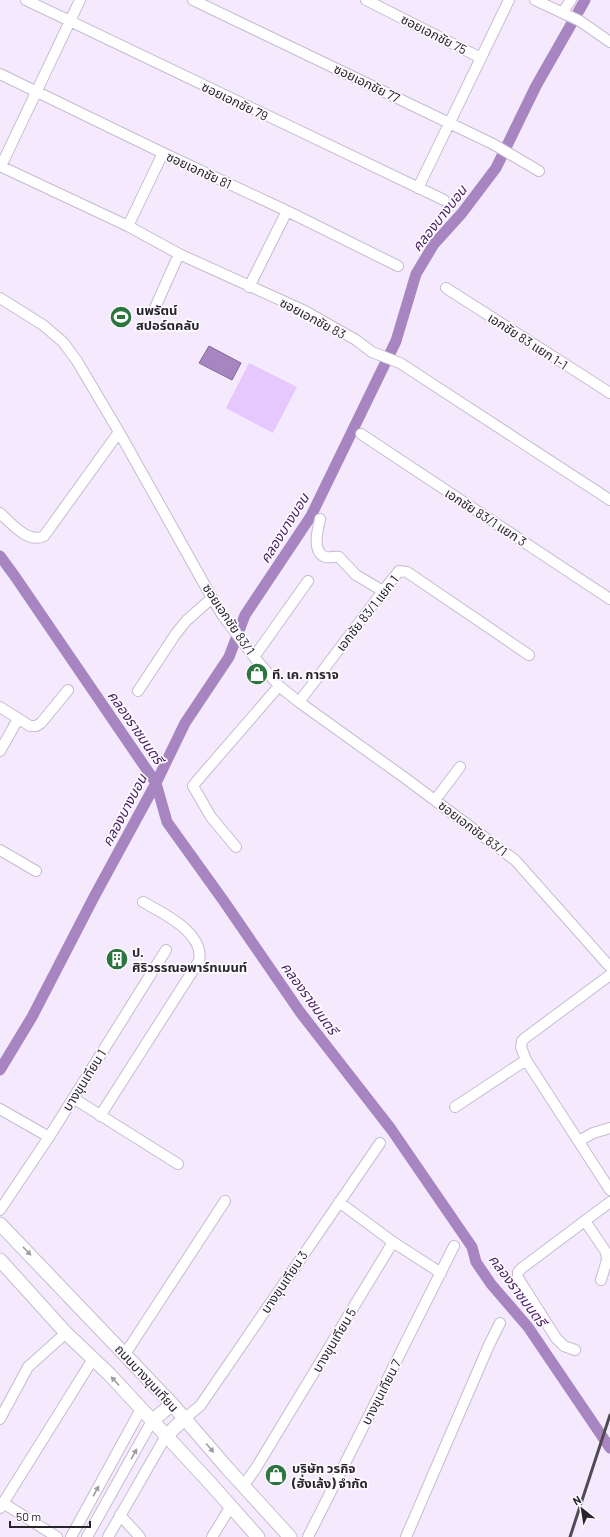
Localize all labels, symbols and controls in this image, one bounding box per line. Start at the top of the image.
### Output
street label: ซอยเอกชัย 75 [398,11,470,58]
street label: ซอยเอกชัย 77 [332,60,402,106]
street label: ซอยเอกชัย 79 [199,78,271,124]
street label: ซอยเอกชัย 81 [164,148,234,192]
water label: คลองบางบอน [408,181,471,254]
street label: ซอยเอกชัย 83 [277,294,349,342]
place label: นพรัตน์ สปอร์ตคลับ [136,302,199,333]
sports icon: นพรัตน์ สปอร์ตคลับ [108,304,134,330]
street label: เอกชัย 83 แยก 1-1 [485,309,571,373]
street label: เอกชัย 83/1 แยก 3 [442,485,530,549]
water label: คลองบางบอน [256,489,313,566]
street label: เอกชัย 83/1 แยก 1 [332,572,402,654]
street label: ซอยเอกชัย 83/1 [199,581,259,657]
shop icon: ที. เค. การาจ [244,661,270,687]
place label: ที. เค. การาจ [272,666,339,682]
water label: คลองราชมนตรี [105,687,169,769]
water label: คลองบางบอน [98,770,151,849]
street label: ซอยเอกชัย 83/1 [435,797,511,859]
place label: ป. ศิริวรรณอพาร์ทเมนท์ [132,944,247,975]
building icon: ป. ศิริวรรณอพาร์ทเมนท์ [104,946,130,972]
water label: คลองราชมนตรี [278,959,344,1040]
street label: บางขุนเทียน 1 [59,1046,109,1114]
one-way arrow [23,1246,32,1256]
street label: บางขุนเทียน 3 [257,1248,311,1316]
water label: คลองราชมนตรี [486,1251,552,1331]
street label: บางขุนเทียน 5 [309,1305,360,1375]
street label: ถนนบางขุนเทียน [112,1341,182,1415]
street label: บางขุนเทียน 7 [358,1357,404,1427]
one-way arrow [111,1376,120,1385]
one-way arrow [205,1443,214,1453]
one-way arrow [131,1448,137,1460]
place label: บริษัท วรกิจ (ฮั่งเล้ง) จำกัด [291,1460,368,1491]
shop icon: บริษัท วรกิจ (ฮั่งเล้ง) จำกัด [263,1462,289,1488]
one-way arrow [93,1485,100,1497]
north arrow [562,1489,602,1529]
text: N [570,1492,583,1507]
scale bar [10,1503,90,1529]
text: 50 m [16,1509,41,1523]

